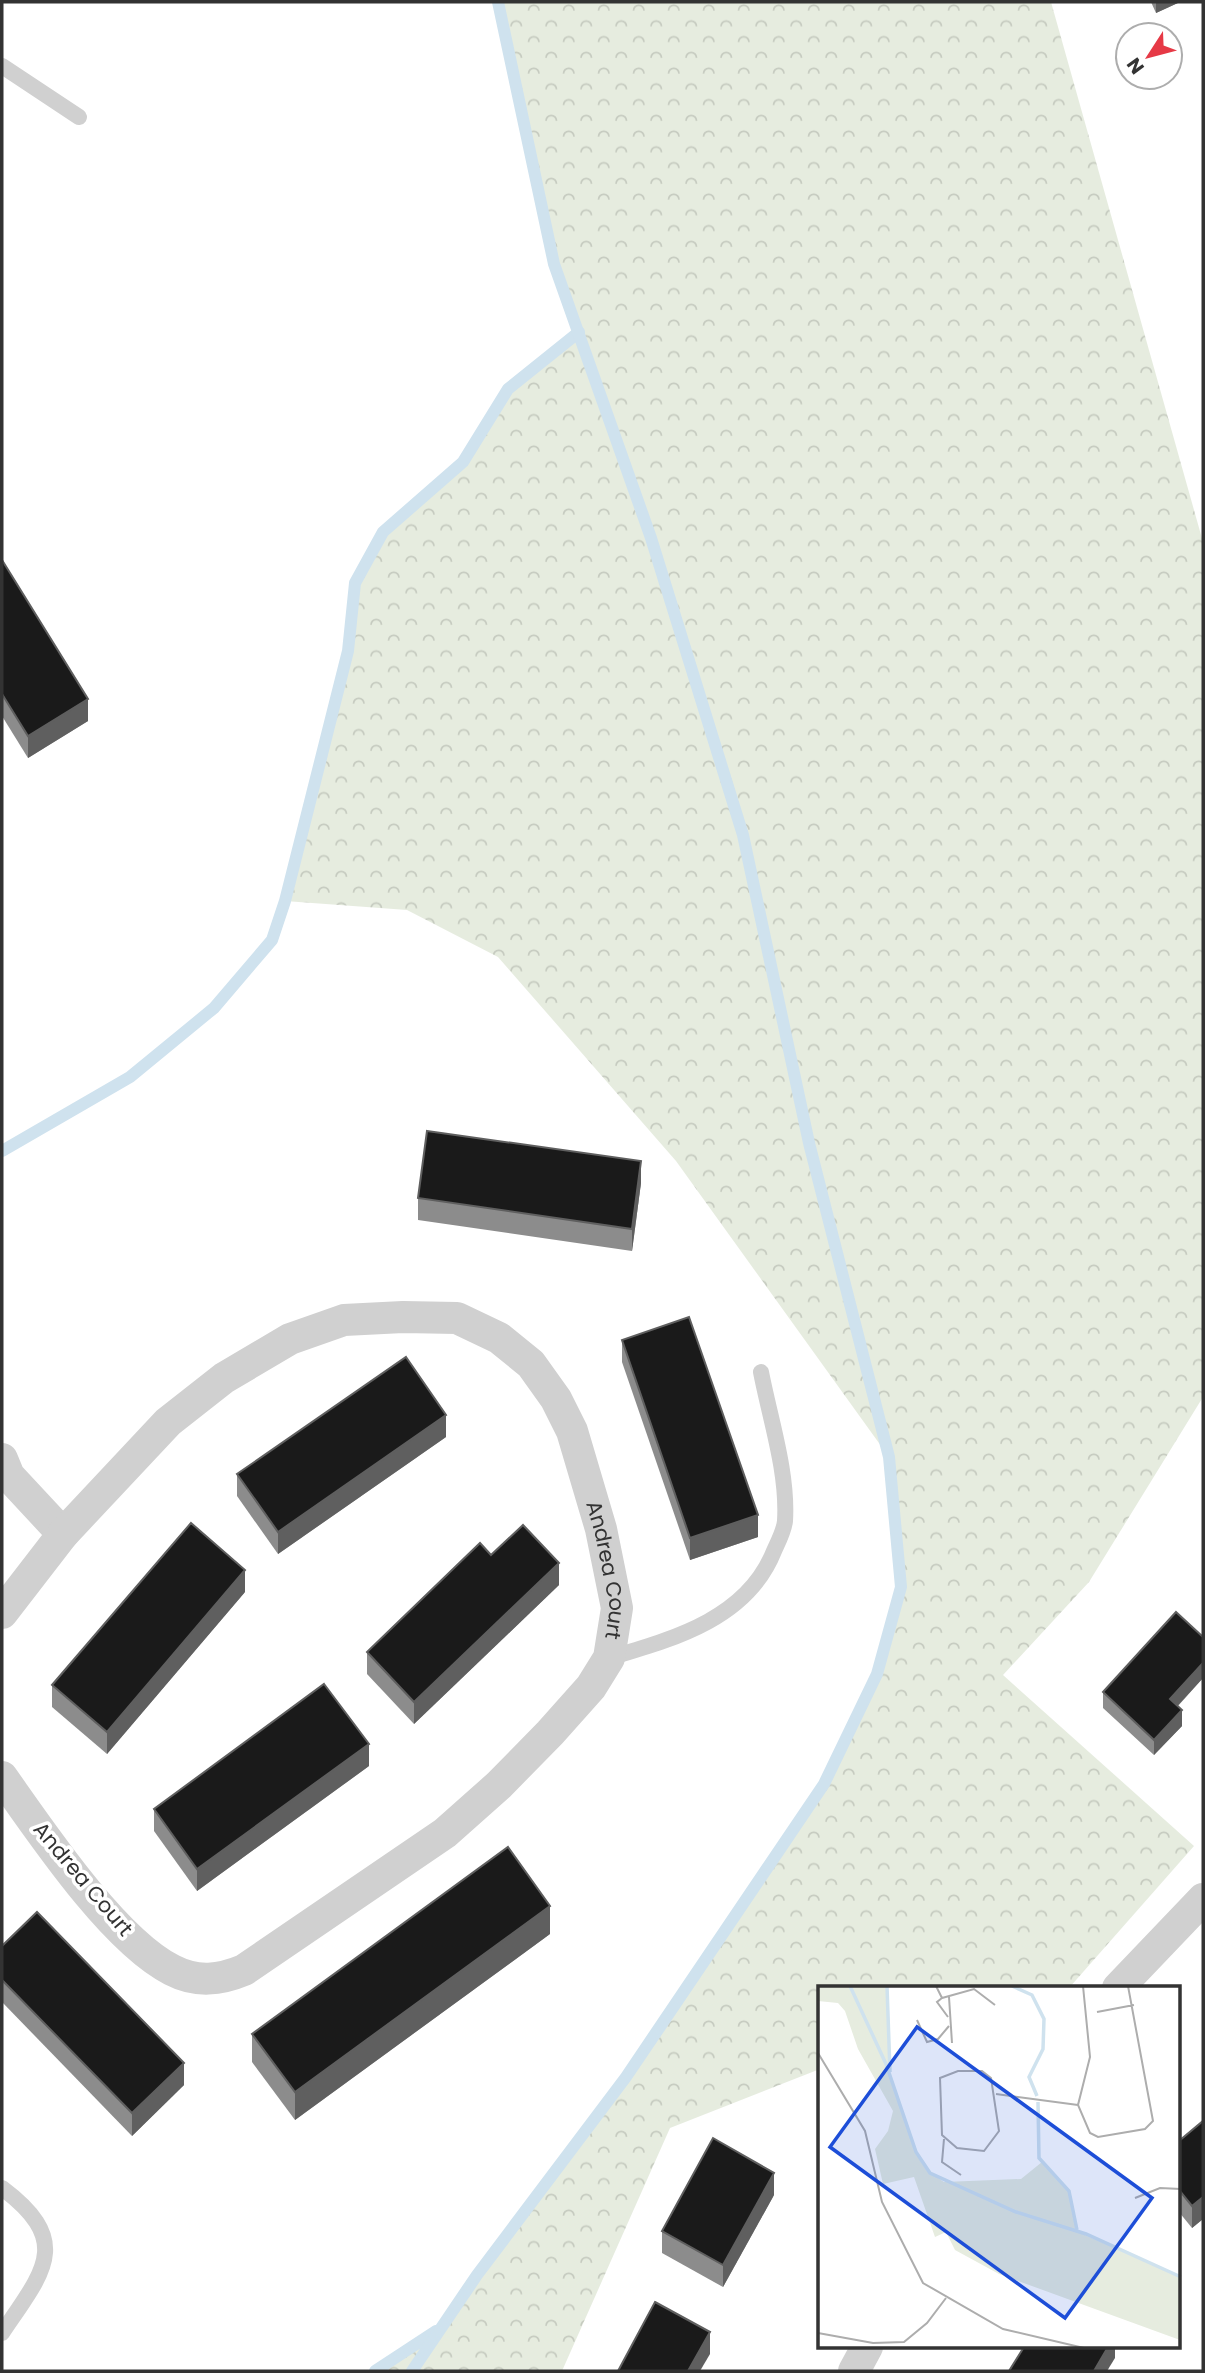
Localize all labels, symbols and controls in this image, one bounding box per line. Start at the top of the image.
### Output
north arrow [1114,21,1184,91]
text: N [1121,52,1151,79]
street label: Andrea Court [579,1497,632,1642]
street label: Andrea Court [27,1815,140,1942]
inset map [818,1986,1180,2348]

